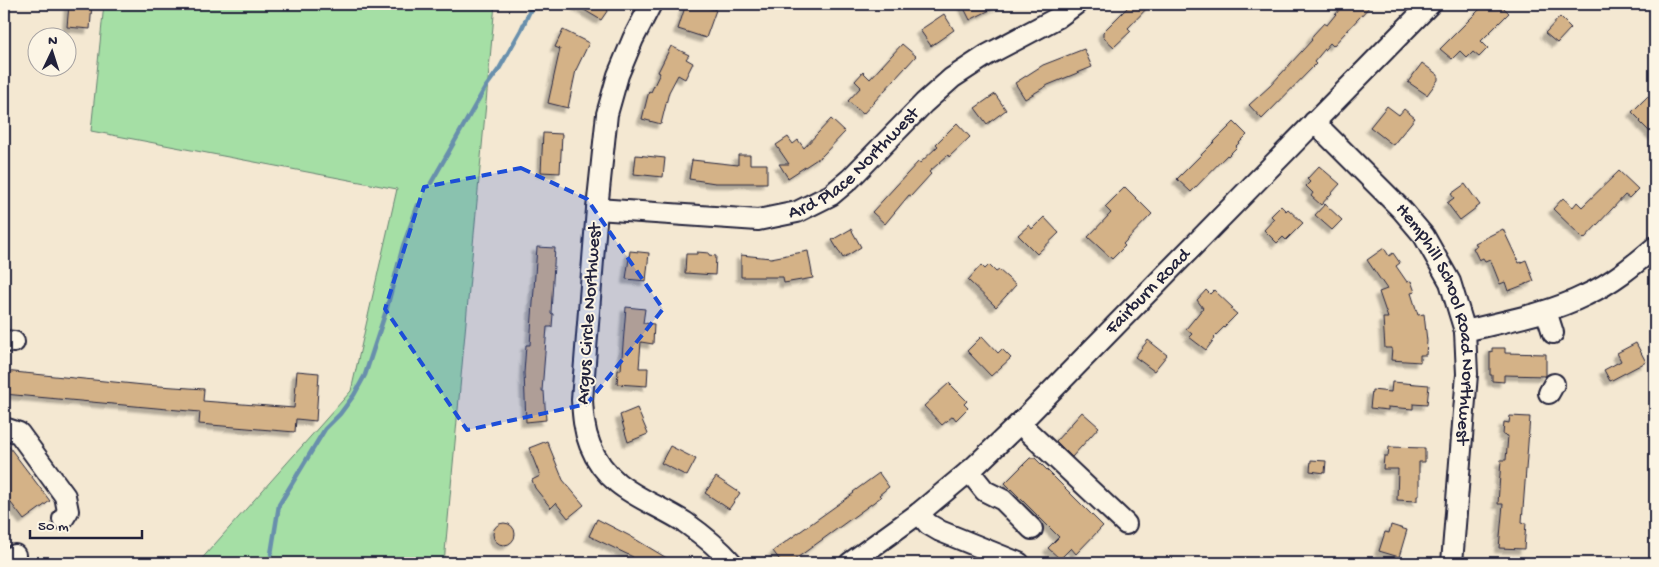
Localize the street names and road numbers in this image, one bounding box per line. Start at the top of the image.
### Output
street label: Ard Place Northwest [787,101,926,225]
street label: Hemphill School Road Northwest [1390,199,1479,448]
street label: Argus Circle Northwest [572,220,608,405]
street label: Fairburn Road [1100,243,1197,341]

